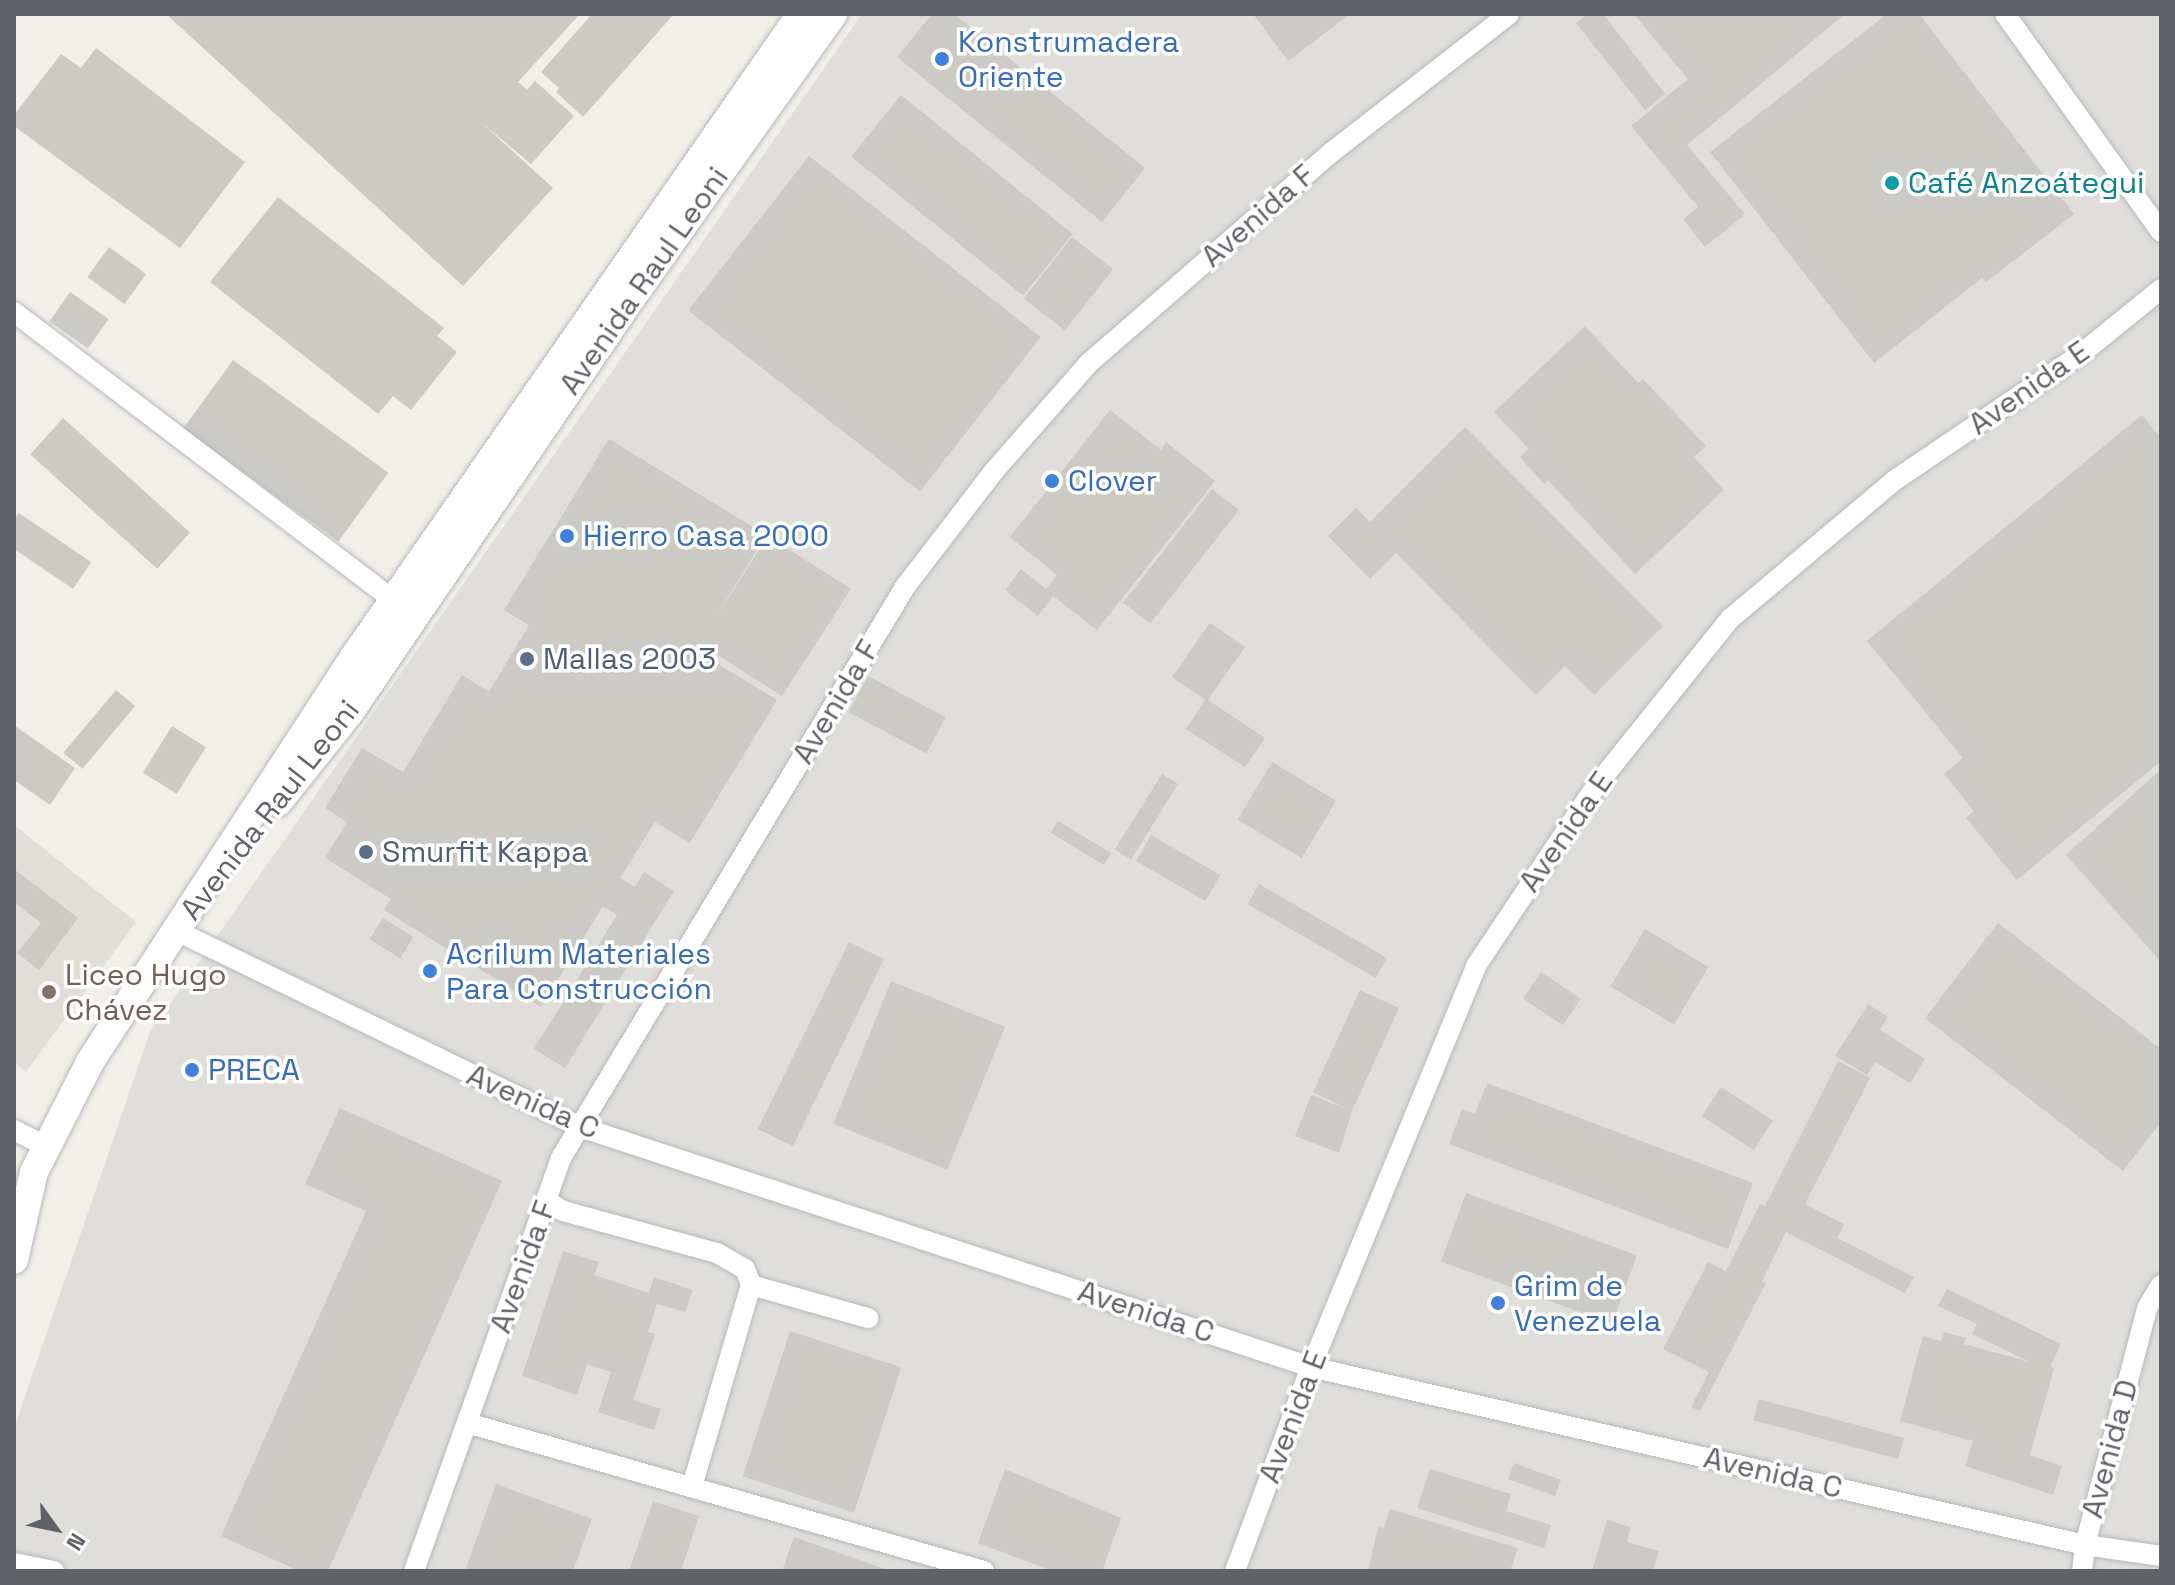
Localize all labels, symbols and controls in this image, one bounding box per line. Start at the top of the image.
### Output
place label: Konstrumadera Oriente [958,24,1179,94]
marker: Konstrumadera Oriente [933,50,951,68]
street label: Avenida F [1194,157,1322,275]
street label: Avenida Raul Leoni [552,160,736,402]
place label: Café Anzoátegui [1908,165,2145,201]
marker: Café Anzoátegui [1883,174,1901,192]
street label: Avenida E [1962,334,2096,442]
place label: Clover [1068,463,1157,499]
marker: Clover [1043,472,1061,490]
place label: Hierro Casa 2000 [583,518,829,554]
marker: Hierro Casa 2000 [558,527,576,545]
street label: Avenida F [785,634,887,770]
place label: Mallas 2003 [543,641,716,677]
marker: Mallas 2003 [518,650,536,668]
street label: Avenida Raul Leoni [173,693,367,927]
street label: Avenida E [1512,765,1620,899]
place label: Smurfit Kappa [382,834,588,870]
marker: Smurfit Kappa [357,843,375,861]
place label: Acrilum Materiales Para Construcción [446,936,712,1006]
place label: Liceo Hugo Chávez [65,957,227,1028]
marker: Acrilum Materiales Para Construcción [421,962,439,980]
marker: Liceo Hugo Chávez [40,983,58,1001]
place label: PRECA [208,1052,300,1088]
street label: Avenida C [461,1057,605,1147]
marker: PRECA [183,1061,201,1079]
street label: Avenida F [483,1196,563,1338]
place label: Grim de Venezuela [1514,1268,1661,1338]
street label: Avenida C [1073,1273,1219,1351]
marker: Grim de Venezuela [1489,1294,1507,1312]
street label: Avenida E [1251,1346,1335,1488]
street label: Avenida D [2074,1376,2146,1522]
street label: Avenida C [1700,1440,1846,1506]
north arrow [16,1489,96,1569]
text: N [60,1528,92,1556]

